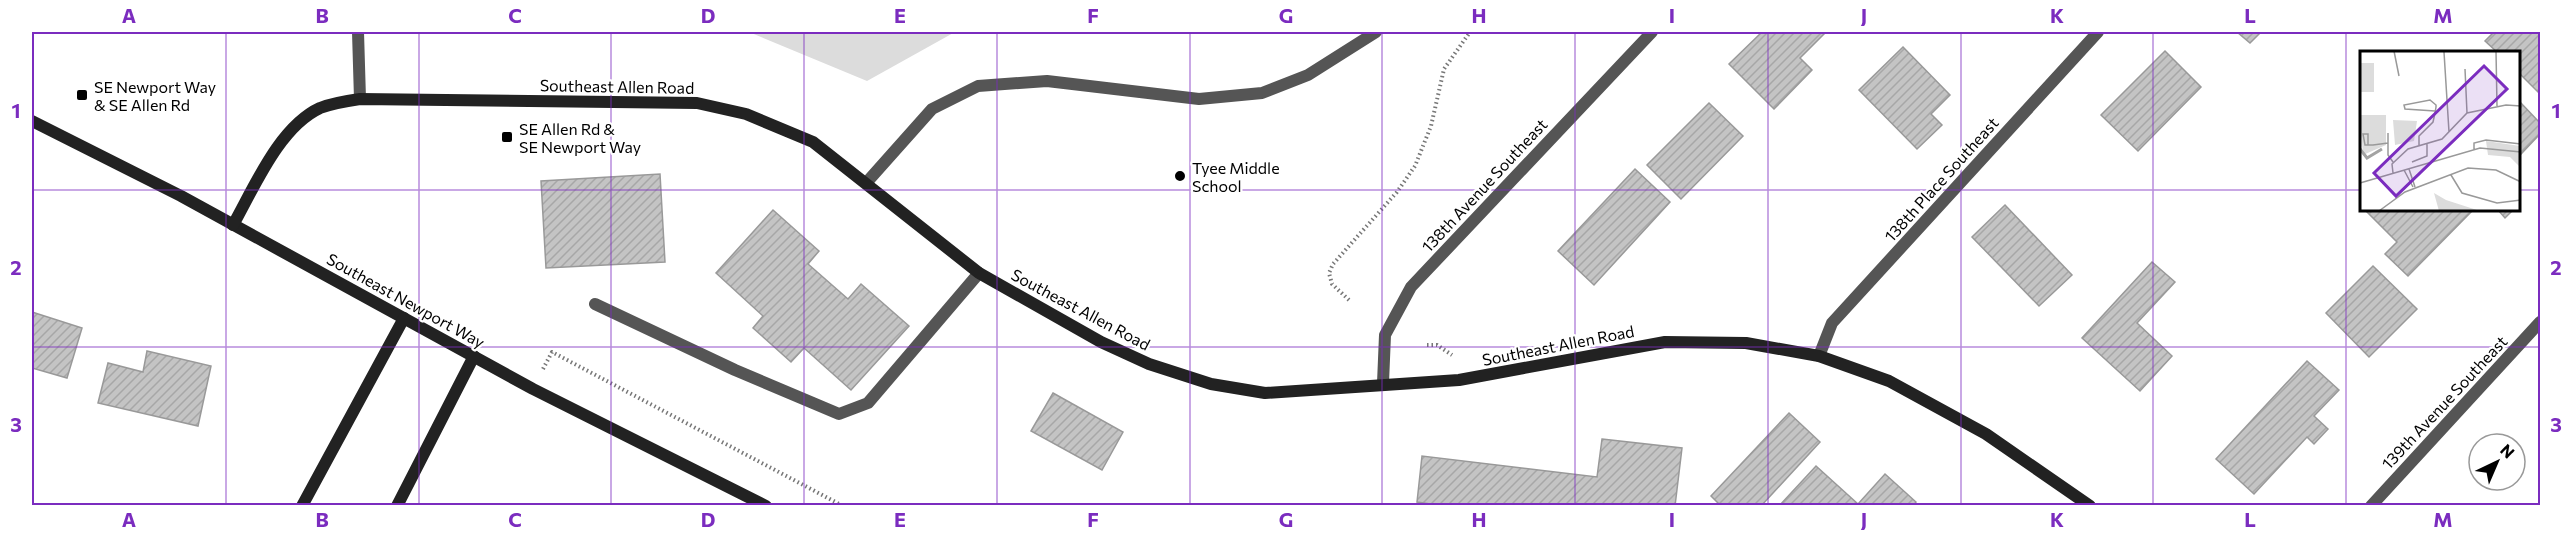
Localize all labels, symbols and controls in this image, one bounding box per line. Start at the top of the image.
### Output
text: A [122,3,136,27]
text: B [315,3,329,27]
text: C [508,3,522,27]
text: D [701,3,715,27]
text: E [894,3,906,27]
text: F [1087,3,1099,27]
text: G [1279,3,1293,27]
text: H [1472,3,1487,27]
text: I [1669,3,1675,27]
text: J [1861,3,1867,27]
text: K [2050,3,2064,27]
text: L [2244,3,2256,27]
text: M [2433,3,2453,27]
inset map [2360,51,2521,212]
street label: Southeast Allen Road [540,75,694,97]
place label: SE Newport Way & SE Allen Rd [94,77,216,114]
marker: SE Newport Way & SE Allen Rd [75,88,89,102]
text: 1 [11,98,21,122]
text: 1 [2551,98,2561,122]
street label: 138th Place Southeast [1880,113,2002,245]
street label: 138th Avenue Southeast [1417,114,1551,256]
place label: SE Allen Rd & SE Newport Way [519,119,641,156]
marker: SE Allen Rd & SE Newport Way [500,130,514,144]
place label: Tyee Middle School [1192,158,1280,195]
marker: Tyee Middle School [1173,169,1187,183]
street label: Southeast Newport Way [324,249,488,351]
text: 2 [10,255,22,279]
text: 2 [2550,255,2562,279]
street label: Southeast Allen Road [1008,264,1154,354]
street label: Southeast Allen Road [1480,321,1636,369]
street label: 139th Avenue Southeast [2377,331,2511,473]
text: 3 [10,412,22,436]
text: 3 [2550,412,2562,436]
north arrow [2467,432,2527,492]
text: N [2497,440,2519,462]
text: A [122,507,136,531]
text: B [315,507,329,531]
text: C [508,507,522,531]
text: D [701,507,715,531]
text: E [894,507,906,531]
text: F [1087,507,1099,531]
text: G [1279,507,1293,531]
text: H [1472,507,1487,531]
text: I [1669,507,1675,531]
text: J [1861,507,1867,531]
text: K [2050,507,2064,531]
text: L [2244,507,2256,531]
text: M [2433,507,2453,531]

